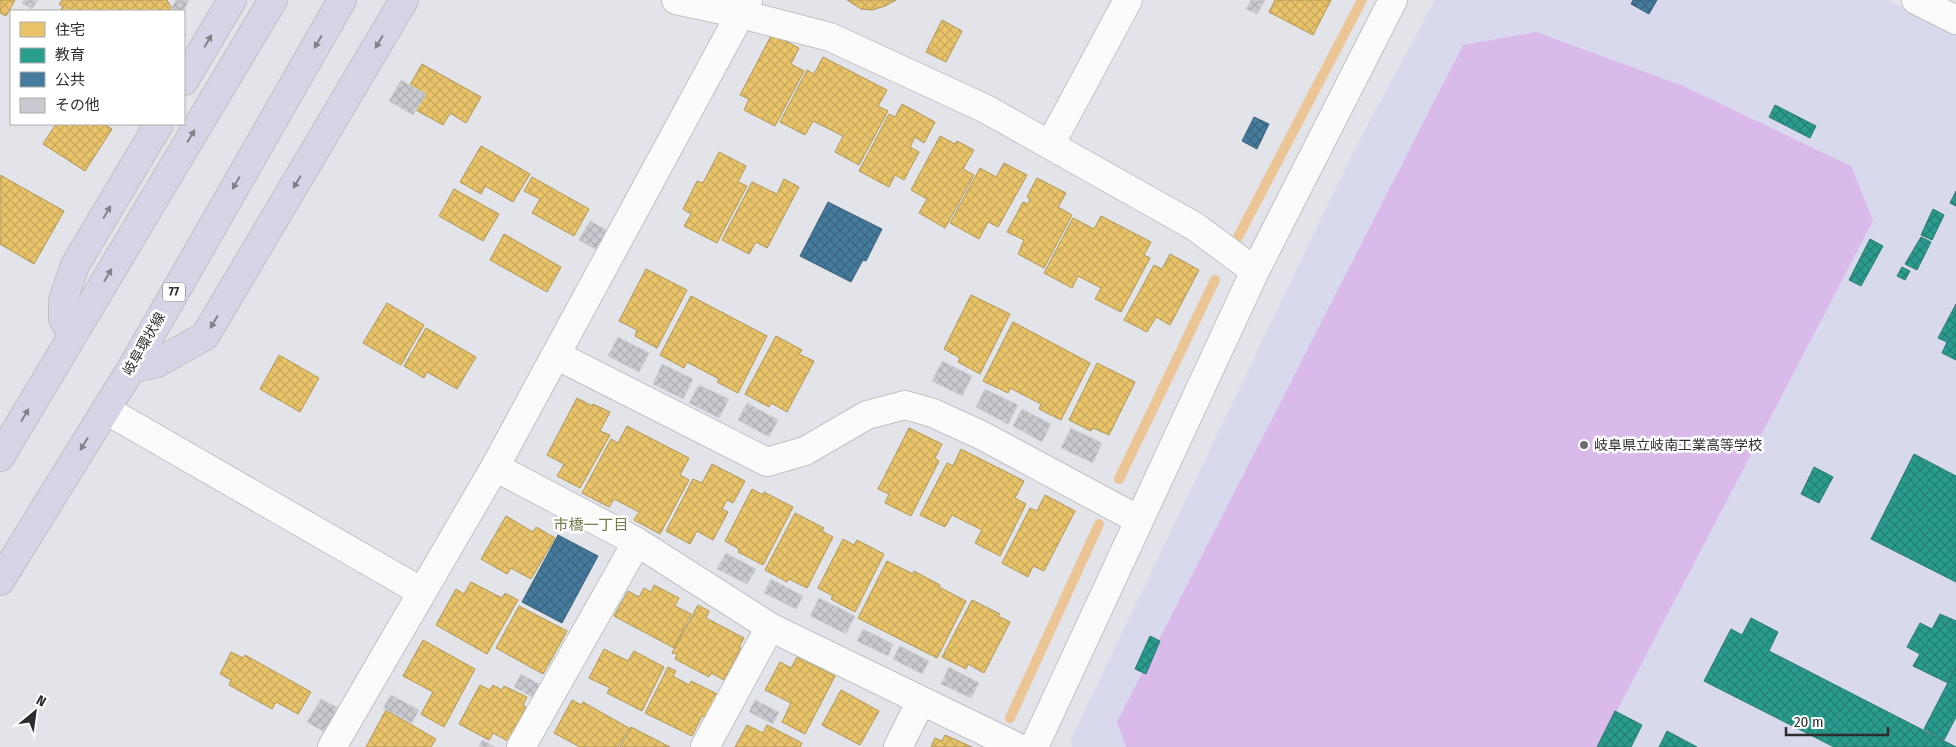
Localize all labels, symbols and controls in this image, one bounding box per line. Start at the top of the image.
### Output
legend [10,10,185,125]
text: 住宅 [55,21,85,39]
one-way arrow [203,34,212,47]
one-way arrow [313,35,322,49]
one-way arrow [375,35,384,48]
text: 教育 [55,46,85,64]
text: 公共 [55,71,85,89]
text: その他 [55,96,100,114]
one-way arrow [187,129,196,142]
one-way arrow [292,175,301,188]
one-way arrow [232,176,241,189]
one-way arrow [102,206,111,219]
one-way arrow [103,269,112,282]
road number: 77 [163,282,185,302]
street label: 岐阜環状線 [119,309,169,379]
one-way arrow [209,315,218,328]
one-way arrow [20,408,29,422]
place label: 岐阜県立岐南工業高等学校 [1594,437,1762,454]
one-way arrow [80,438,89,451]
marker: 岐阜県立岐南工業高等学校 [1578,439,1590,451]
district label: 市橋一丁目 [553,516,629,534]
north arrow [10,687,60,737]
text: N [33,692,49,711]
scale bar [1786,704,1888,736]
text: 20 m [1794,713,1824,731]

